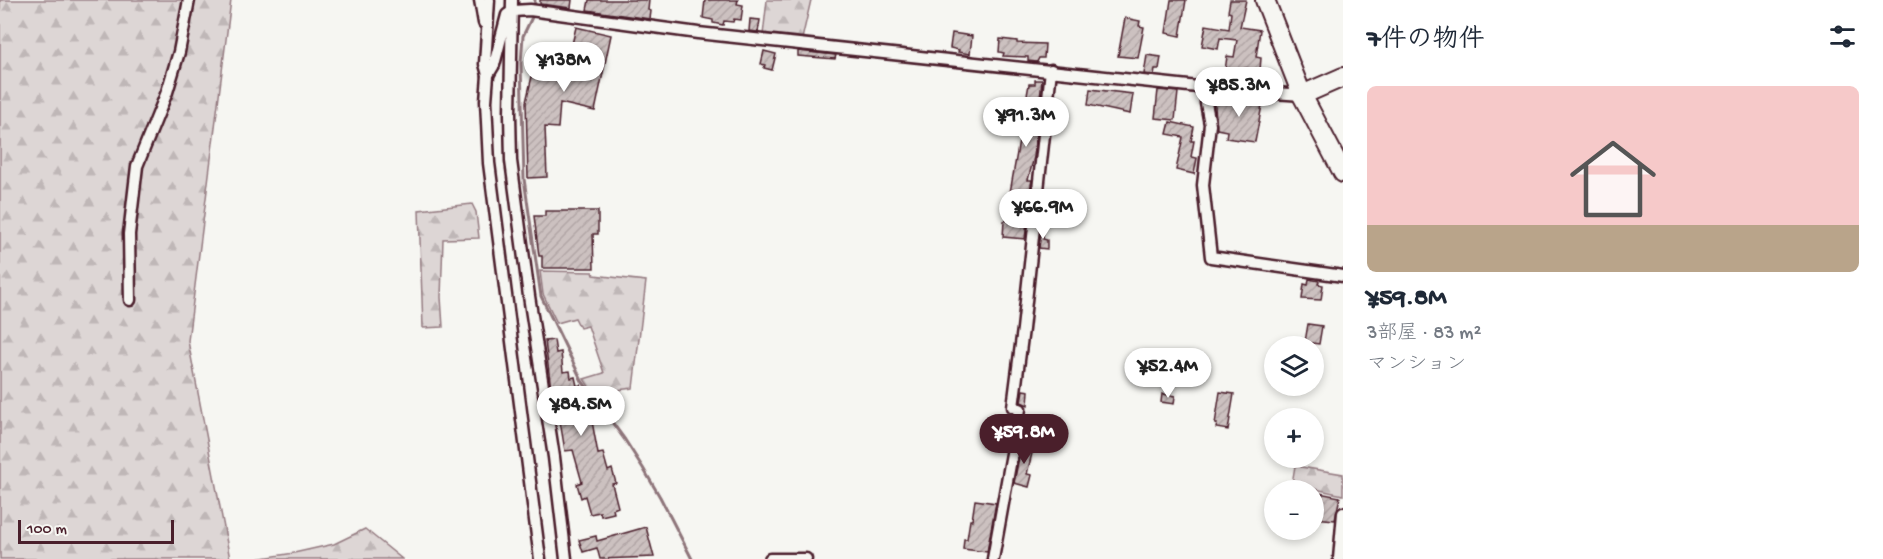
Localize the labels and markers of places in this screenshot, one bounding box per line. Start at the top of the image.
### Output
pin: ¥138M [522,42,606,93]
pin: ¥85.3M [1190,67,1288,118]
pin: ¥91.3M [977,97,1075,148]
pin: ¥66.9M [994,189,1092,240]
pin: ¥52.4M [1119,348,1217,399]
pin: ¥84.5M [532,386,630,437]
pin: ¥59.8M [975,414,1073,465]

